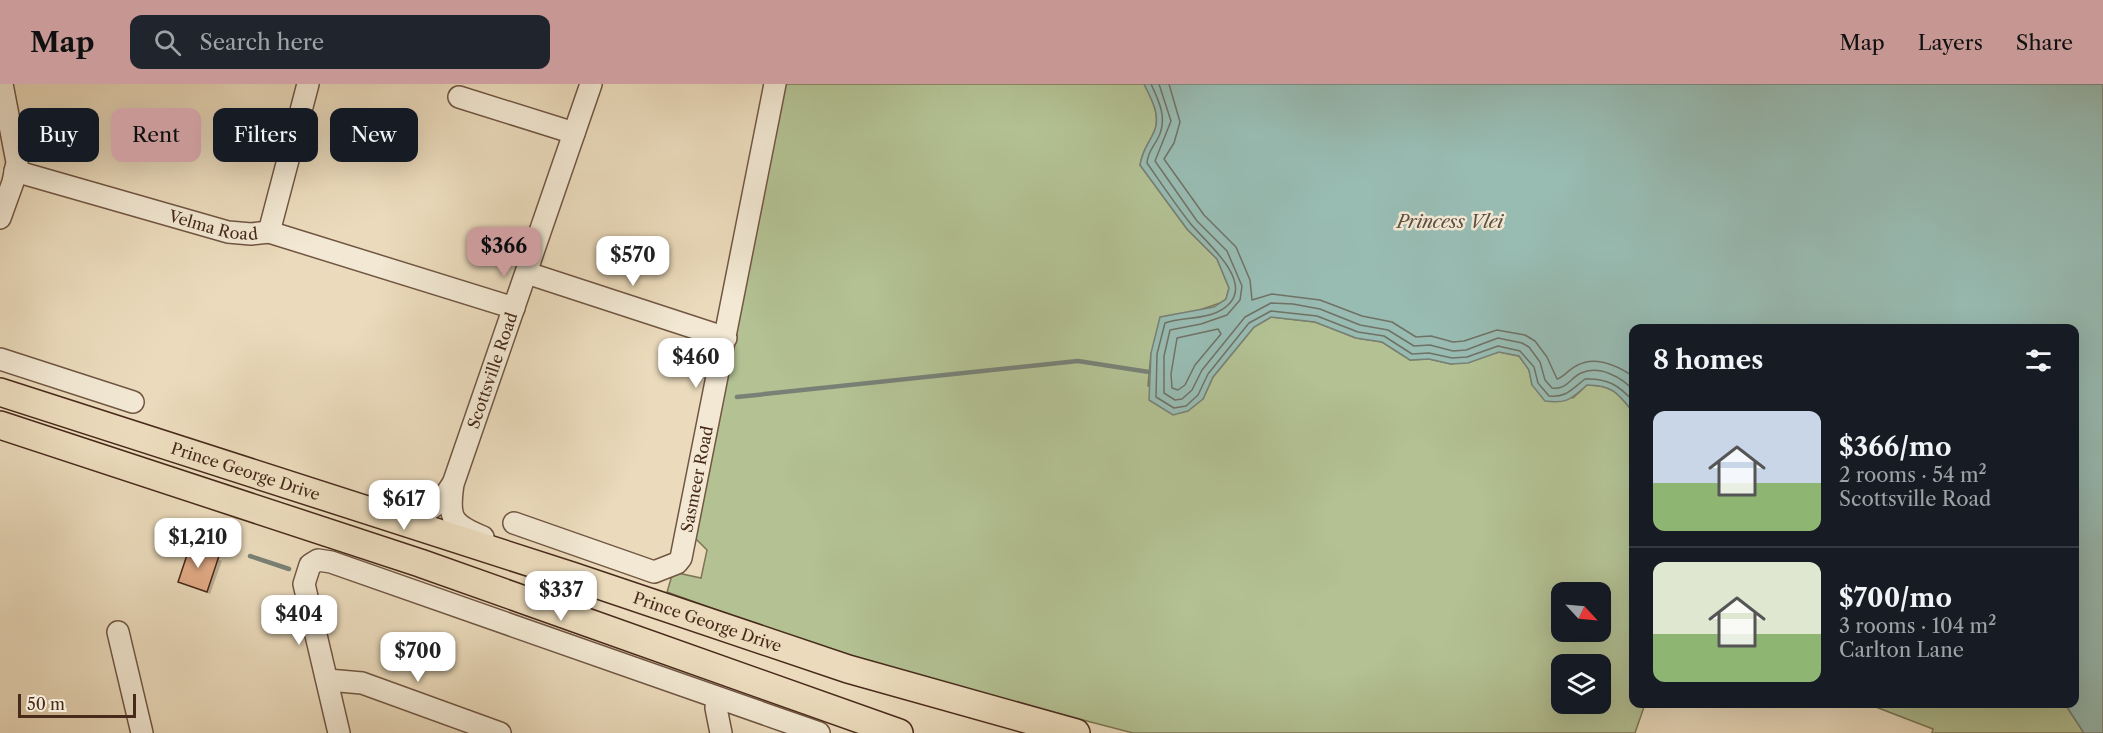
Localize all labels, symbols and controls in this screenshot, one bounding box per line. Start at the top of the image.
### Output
search box [130,15,550,69]
text: Map [30,25,94,59]
icon: search [151,26,184,59]
text: Search here [199,29,324,56]
text: Map [1840,30,1885,55]
text: Layers [1918,30,1983,55]
text: Share [2016,30,2073,55]
chip: Buy [18,108,99,162]
chip: Rent [111,108,201,162]
chip: Filters [213,108,318,162]
chip: New [330,108,418,162]
street label: Velma Road [166,205,259,244]
water label: Princess Vlei [1395,211,1505,233]
pin: $366 [468,227,540,278]
text: $366 [481,234,527,258]
pin: $570 [597,236,669,287]
text: $570 [610,243,656,267]
street label: Scottsville Road [463,309,522,431]
pin: $460 [660,338,732,389]
text: 8 homes [1653,344,1763,376]
icon: filters [2022,344,2055,377]
text: $460 [672,345,720,369]
street label: Sasmeer Road [676,424,717,534]
text: $366/mo [1839,431,1951,463]
icon: home [1701,435,1773,507]
street label: Prince George Drive [169,438,323,504]
text: 2 rooms · 54 m² [1839,463,1987,487]
pin: $617 [368,480,440,531]
text: $617 [383,487,425,511]
text: Scottsville Road [1839,487,1991,511]
pin: $1,210 [149,518,247,569]
text: $1,210 [168,525,228,549]
pin: $337 [525,571,597,622]
text: $337 [539,578,583,602]
north arrow [1551,582,1611,642]
map controls [1551,582,1611,714]
text: $700/mo [1839,582,1952,614]
icon: home [1701,586,1773,658]
street label: Prince George Drive [631,587,785,656]
pin: $404 [263,595,335,646]
text: $404 [275,602,323,626]
text: 3 rooms · 104 m² [1839,614,1996,638]
pin: $700 [382,632,454,683]
text: Carlton Lane [1839,638,1964,662]
text: $700 [394,639,442,663]
button: layers [1551,654,1611,714]
scale bar [18,691,136,718]
text: 50 m [27,694,65,714]

